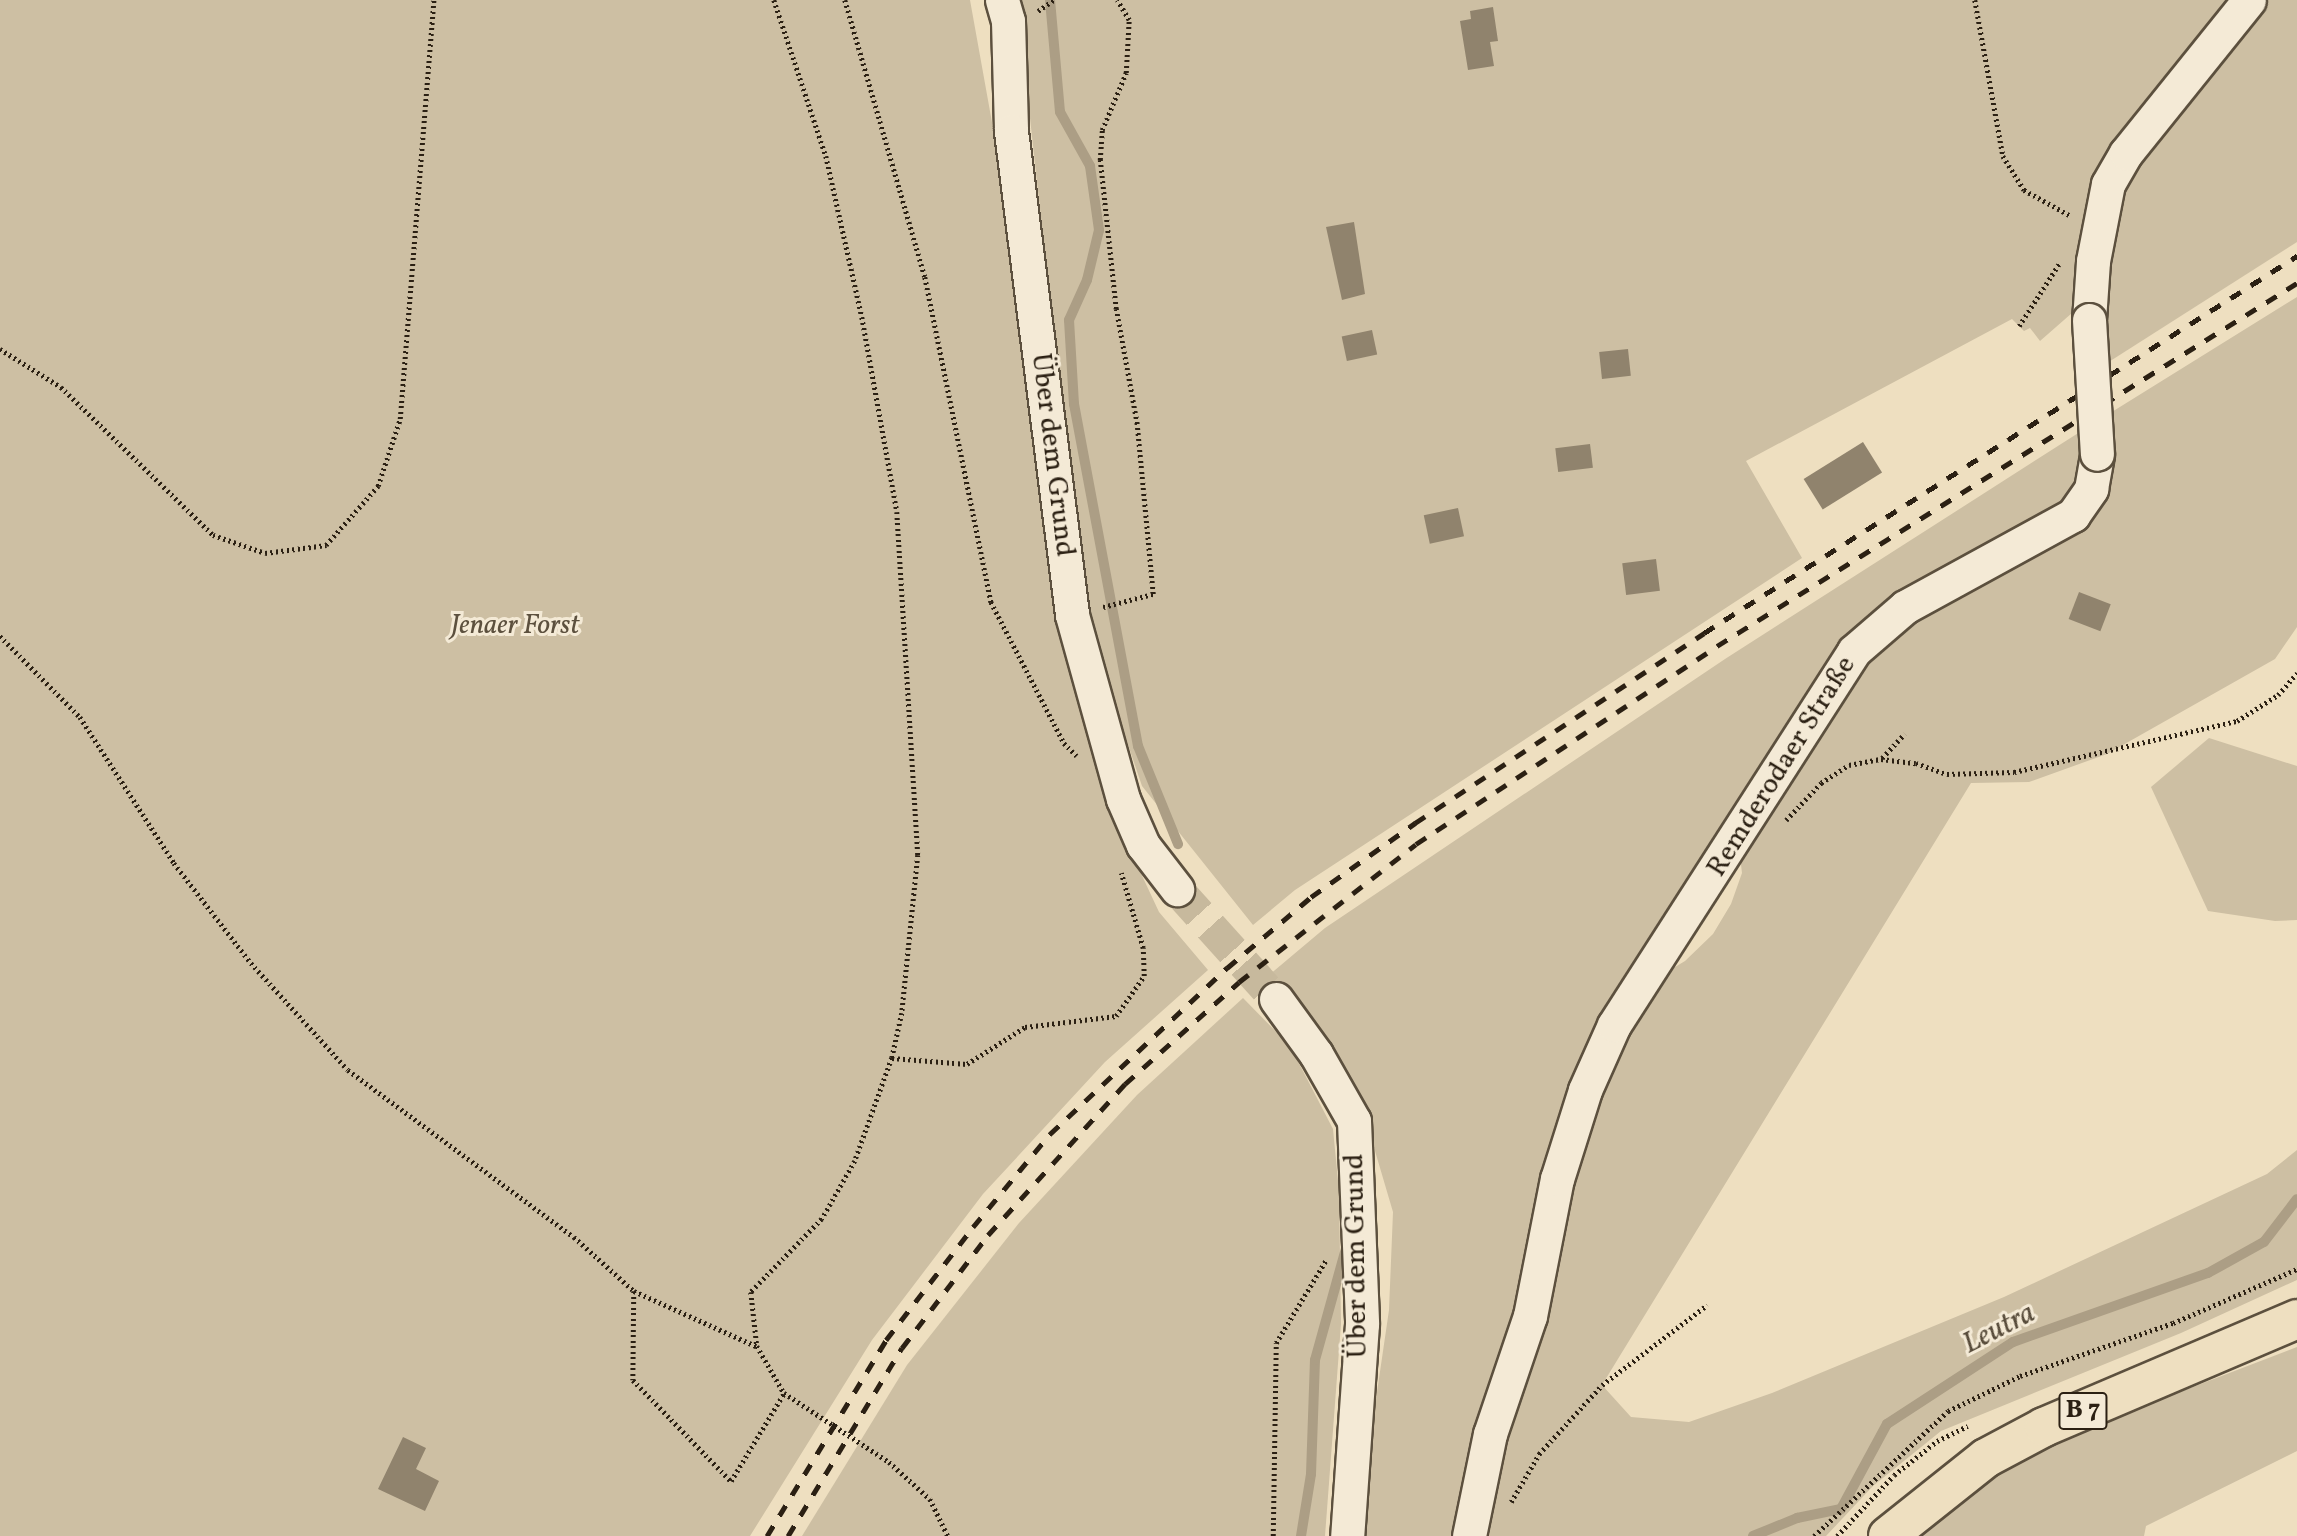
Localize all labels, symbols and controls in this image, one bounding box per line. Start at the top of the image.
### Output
street label: Über dem Grund [1023,351,1081,559]
park label: Jenaer Forst [451,609,579,643]
street label: Remderodaer Straße [1701,651,1863,883]
street label: Über dem Grund [1338,1153,1376,1359]
water label: Leutra [1957,1296,2041,1362]
road number: B 7 [2057,1388,2109,1434]

